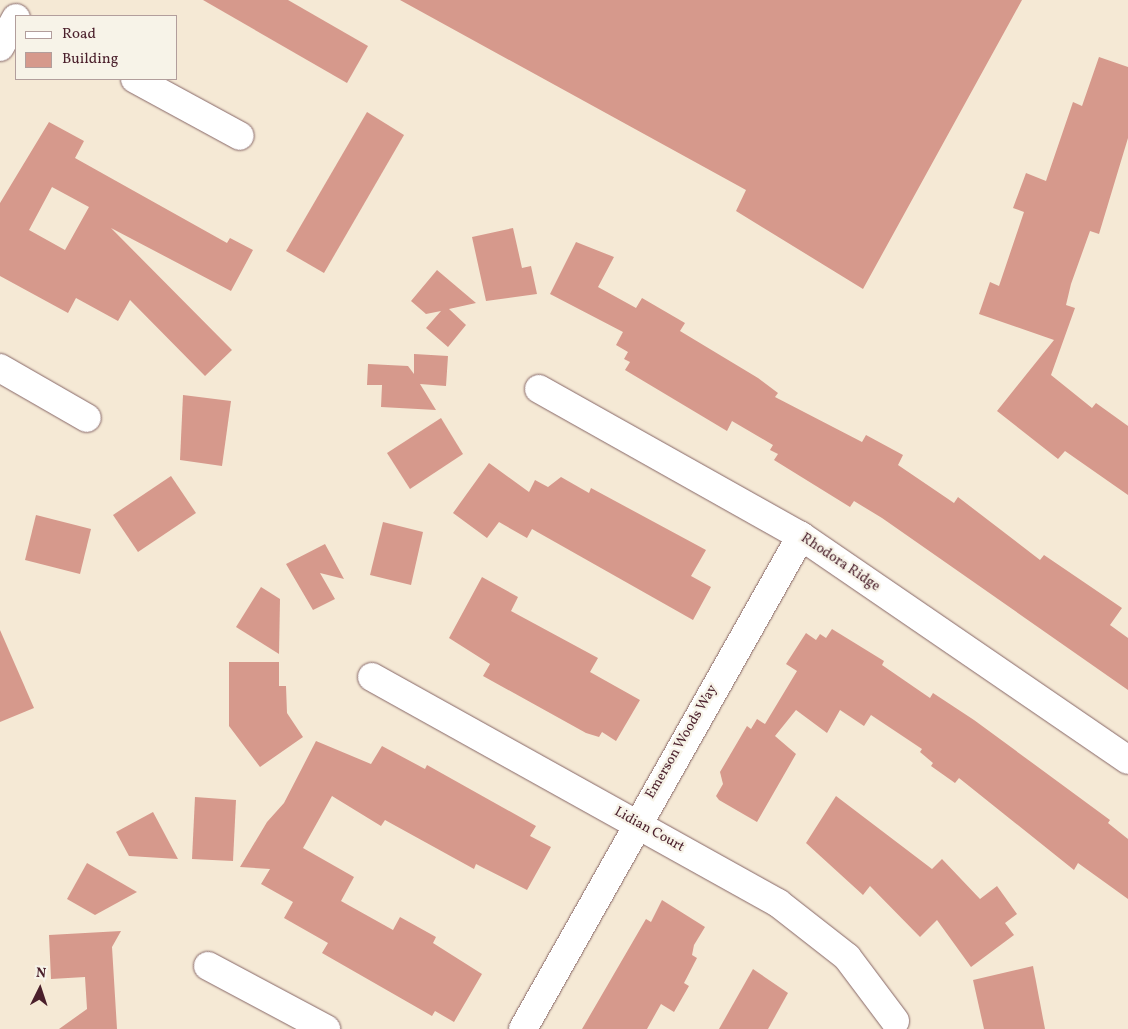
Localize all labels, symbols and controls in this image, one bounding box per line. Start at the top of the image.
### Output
legend [15,15,178,80]
text: Road [62,24,96,45]
text: Building [62,49,118,70]
street label: Rhodora Ridge [797,530,883,596]
street label: Emerson Woods Way [642,682,722,802]
street label: Lidian Court [611,804,687,856]
north arrow [15,964,65,1014]
text: N [35,964,47,983]

